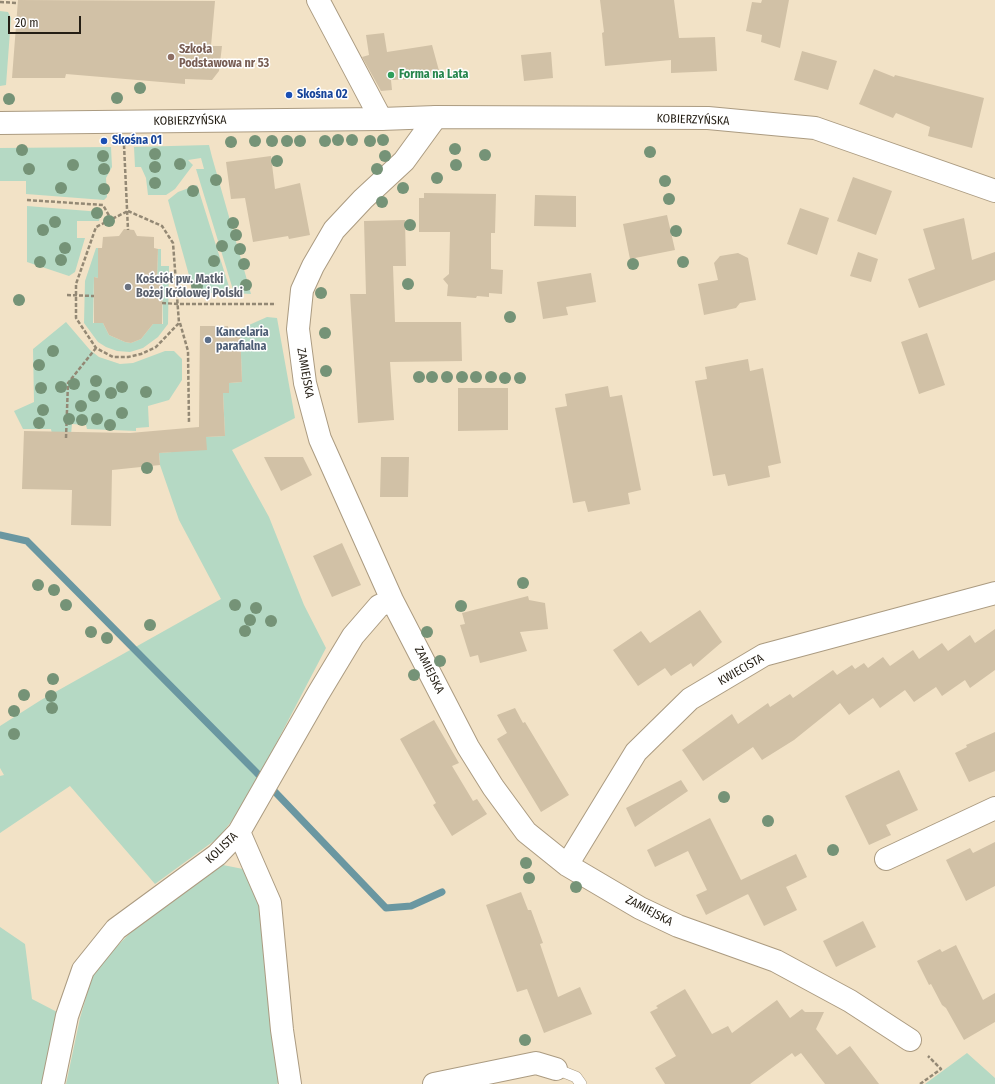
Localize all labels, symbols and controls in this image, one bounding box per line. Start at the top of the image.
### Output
scale bar [10,8,83,34]
text: 20 m [15,16,39,30]
place label: Szkoła Podstawowa nr 53 [179,43,269,71]
marker: Szkoła Podstawowa nr 53 [166,52,176,62]
place label: Forma na Lata [399,68,469,82]
marker: Forma na Lata [386,70,396,80]
place label: Skośna 02 [297,88,348,102]
marker: Skośna 02 [284,90,294,100]
street label: KOBIERZYŃSKA [656,112,730,128]
street label: KOBIERZYŃSKA [153,113,227,129]
place label: Skośna 01 [112,134,162,148]
marker: Skośna 01 [99,136,109,146]
place label: Kościół pw. Matki Bożej Królowej Polski [136,273,243,301]
marker: Kościół pw. Matki Bożej Królowej Polski [123,282,133,292]
place label: Kancelaria parafialna [216,326,269,354]
marker: Kancelaria parafialna [203,335,213,345]
street label: ZAMIEJSKA [293,347,317,399]
street label: ZAMIEJSKA [411,644,447,696]
street label: KWIECISTA [716,651,766,689]
street label: KOLISTA [203,829,241,867]
street label: ZAMIEJSKA [623,893,675,929]

